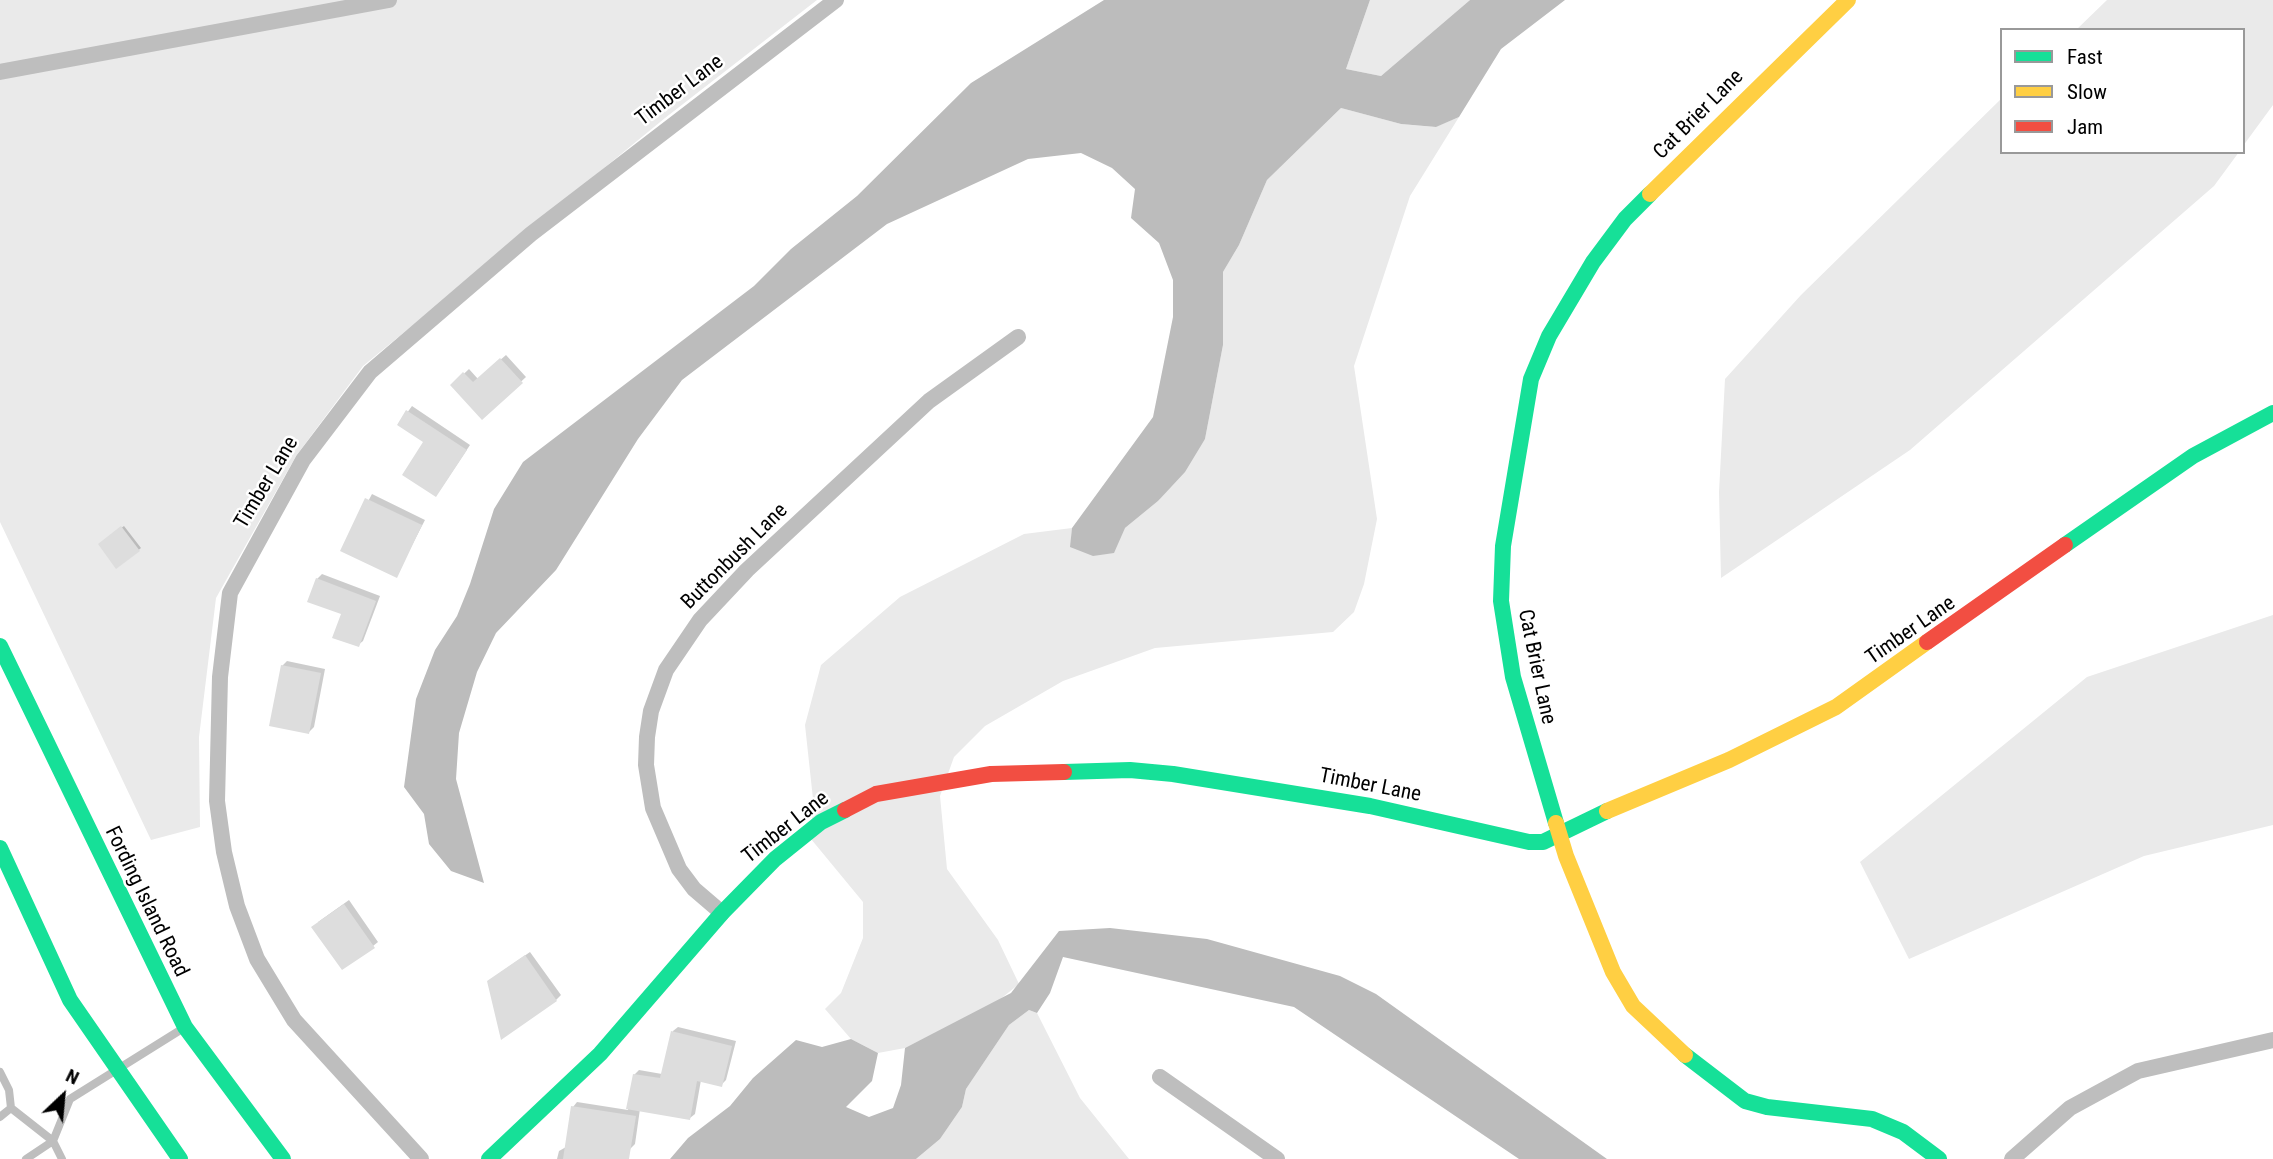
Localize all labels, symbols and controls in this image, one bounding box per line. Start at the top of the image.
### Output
legend [2000,28,2245,154]
text: Fast [2067,45,2103,69]
street label: Timber Lane [631,50,729,132]
street label: Cat Brier Lane [1649,65,1749,165]
text: Slow [2067,80,2107,104]
text: Jam [2067,115,2103,139]
street label: Timber Lane [230,432,304,534]
street label: Buttonbush Lane [677,499,793,615]
street label: Timber Lane [1862,591,1960,671]
street label: Cat Brier Lane [1512,607,1560,727]
street label: Timber Lane [1317,764,1423,808]
street label: Timber Lane [738,786,834,870]
street label: Fording Island Road [99,823,193,981]
north arrow [28,1061,98,1131]
text: N [62,1064,83,1090]

